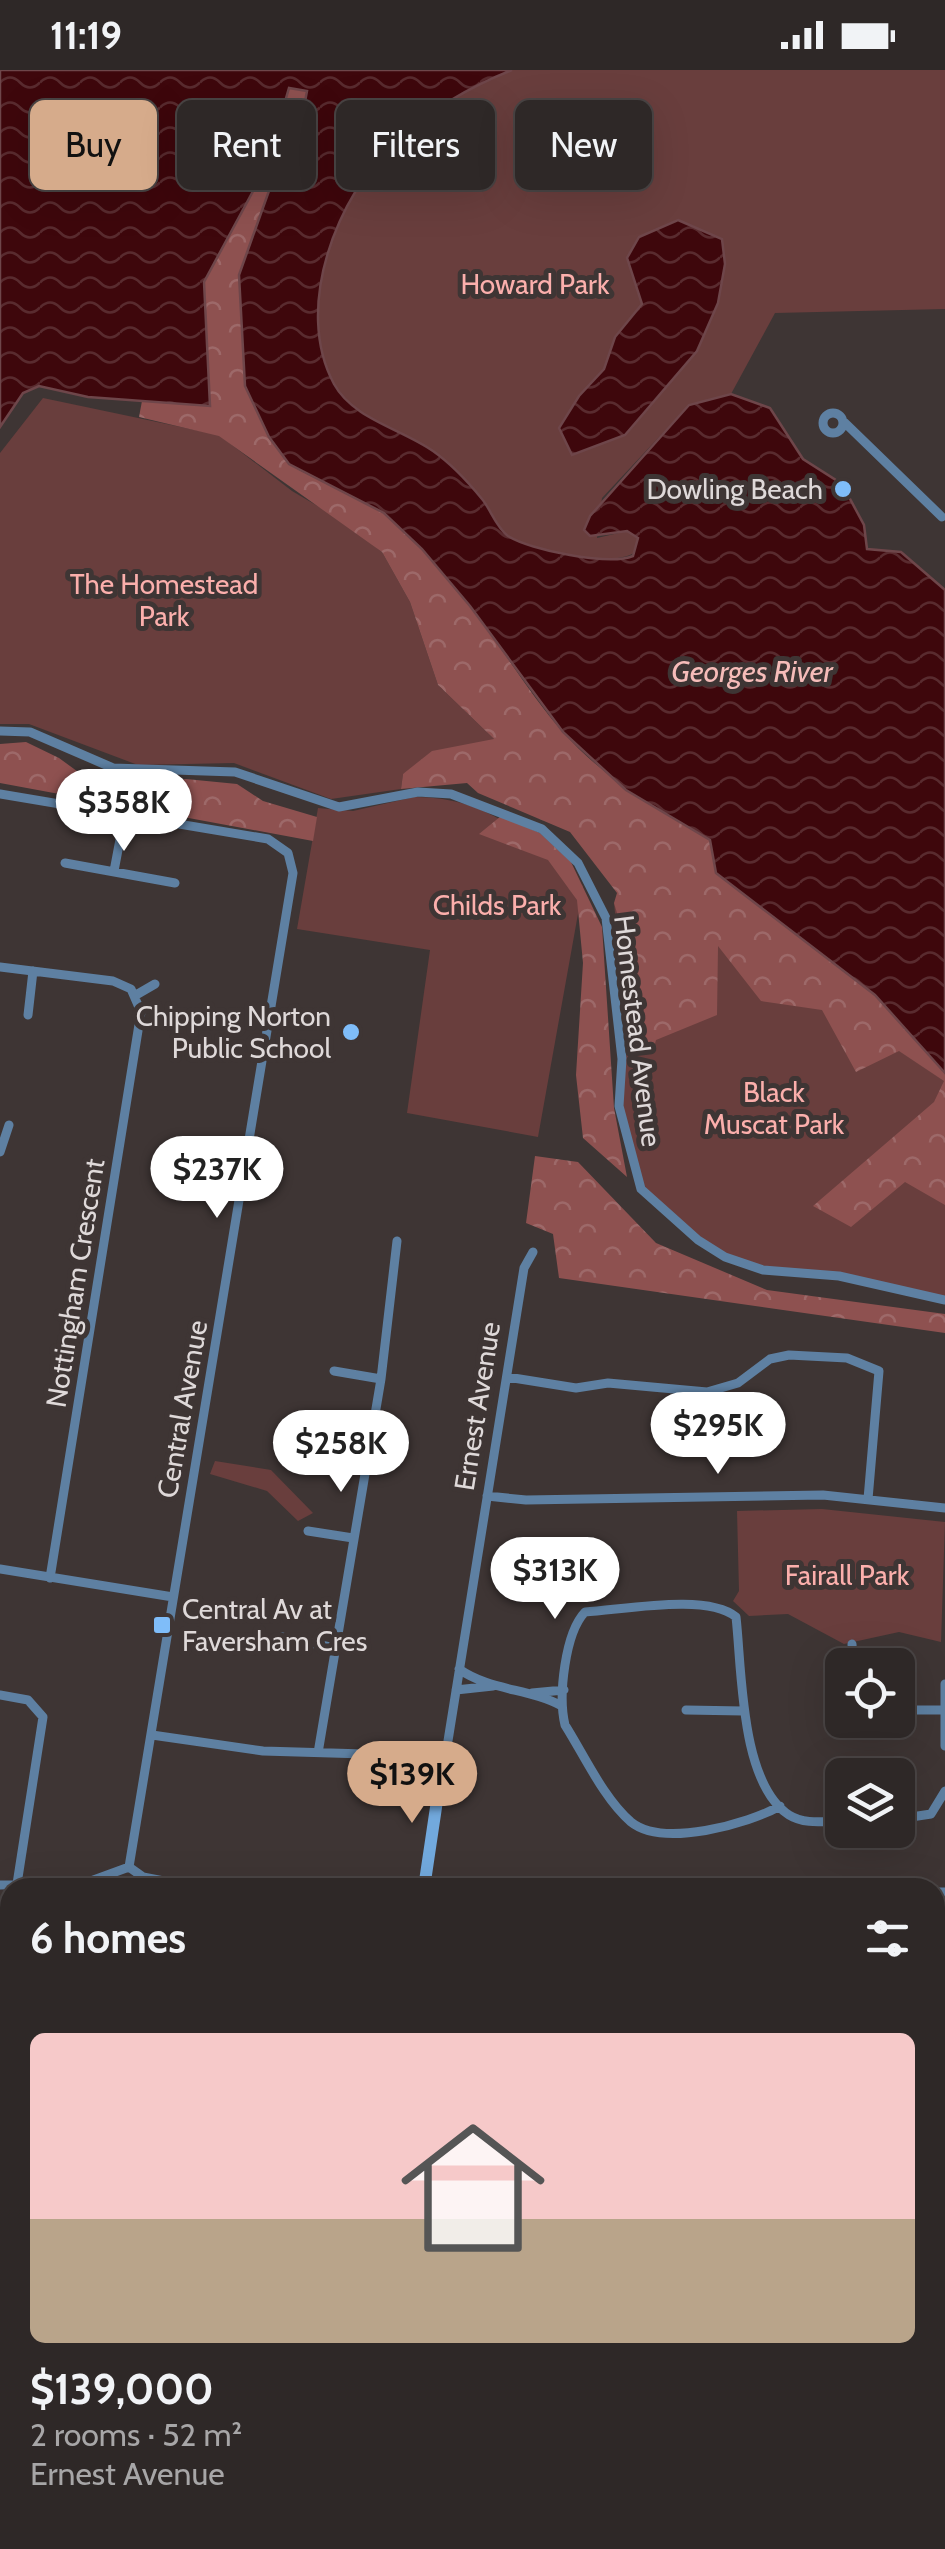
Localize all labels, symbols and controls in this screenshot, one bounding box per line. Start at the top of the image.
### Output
text: 11:19 [50,12,122,59]
chip: Buy [30,100,157,190]
chip: Rent [177,100,316,190]
chip: Filters [336,100,495,190]
chip: New [515,100,652,190]
park label: Howard Park [460,267,610,301]
place label: Dowling Beach [646,472,823,506]
marker: Dowling Beach [832,478,854,500]
park label: The Homestead Park [70,567,258,633]
water label: Georges River [671,653,834,690]
pin: $358K [54,769,194,854]
text: $358K [78,782,170,821]
park label: Childs Park [433,888,562,922]
street label: Homestead Avenue [607,913,669,1149]
place label: Chipping Norton Public School [136,999,331,1065]
marker: Chipping Norton Public School [340,1021,362,1043]
park label: Black Muscat Park [704,1075,845,1141]
pin: $237K [147,1136,287,1221]
text: $237K [172,1149,262,1188]
street label: Nottingham Crescent [39,1156,111,1410]
street label: Central Avenue [150,1317,214,1501]
street label: Ernest Avenue [447,1319,507,1493]
pin: $295K [648,1392,788,1477]
text: $295K [673,1405,763,1444]
pin: $258K [271,1410,411,1495]
text: $258K [295,1423,387,1462]
pin: $313K [485,1537,625,1622]
text: $313K [513,1550,597,1589]
park label: Fairall Park [785,1558,910,1592]
place label: Central Av at Faversham Cres [182,1592,367,1658]
marker: Central Av at Faversham Cres [151,1614,173,1636]
map controls [825,1648,915,1848]
button: locate [825,1648,915,1738]
pin: $139K [342,1741,482,1826]
text: $139K [369,1754,455,1793]
button: layers [825,1758,915,1848]
icon: filters [860,1911,915,1966]
text: 6 homes [30,1912,186,1964]
icon: home [383,2098,563,2278]
text: $139,000 [30,2363,214,2415]
text: 2 rooms · 52 m² [30,2415,242,2454]
text: Ernest Avenue [30,2454,225,2493]

